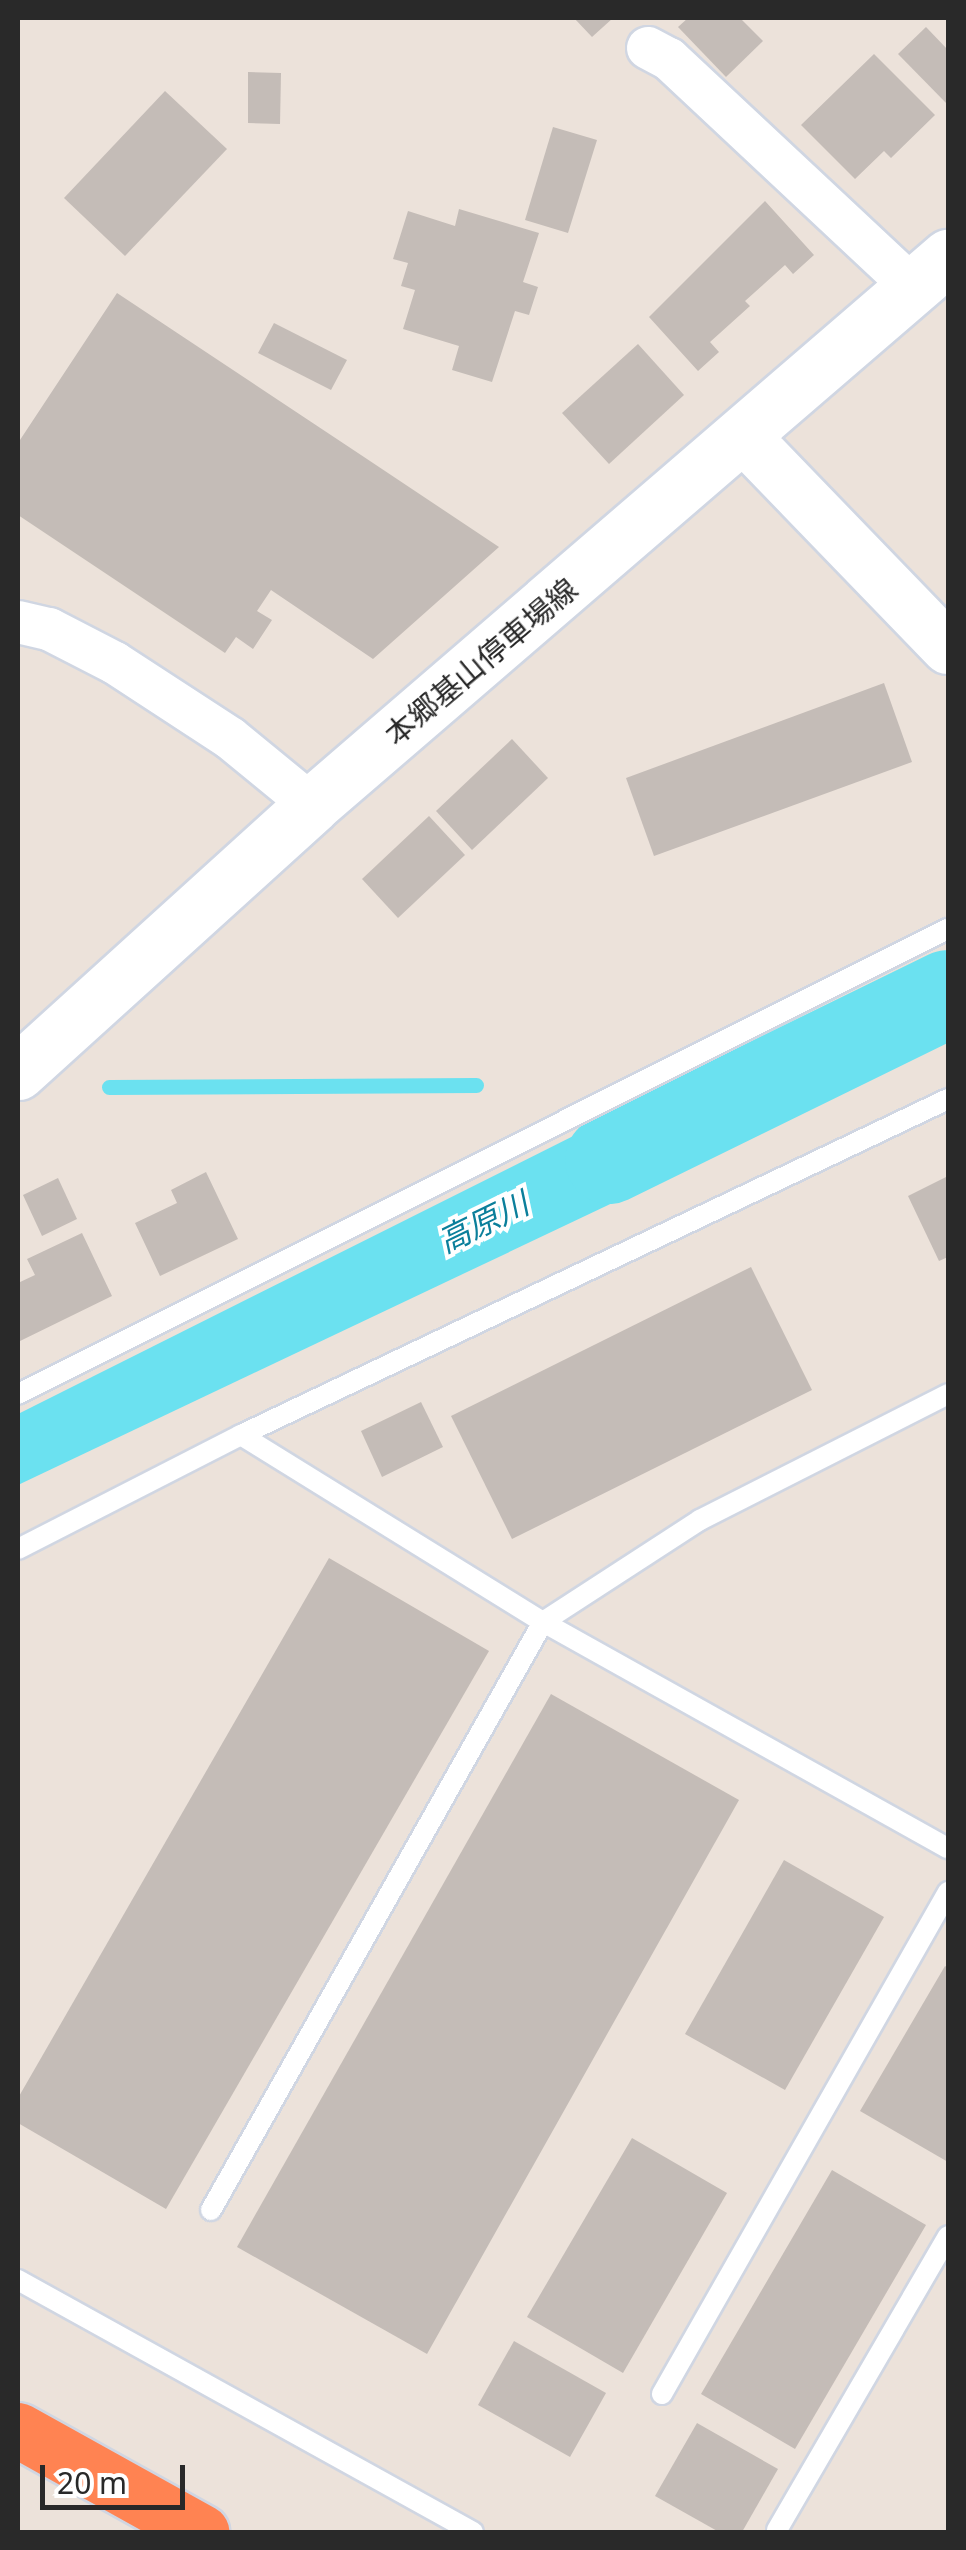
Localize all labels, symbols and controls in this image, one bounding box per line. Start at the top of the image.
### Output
street label: 本郷基山停車場線 [378,571,584,753]
water label: 高原川 [431,1184,535,1260]
scale bar [45,2445,190,2507]
text: 20 m [57,2462,127,2503]

